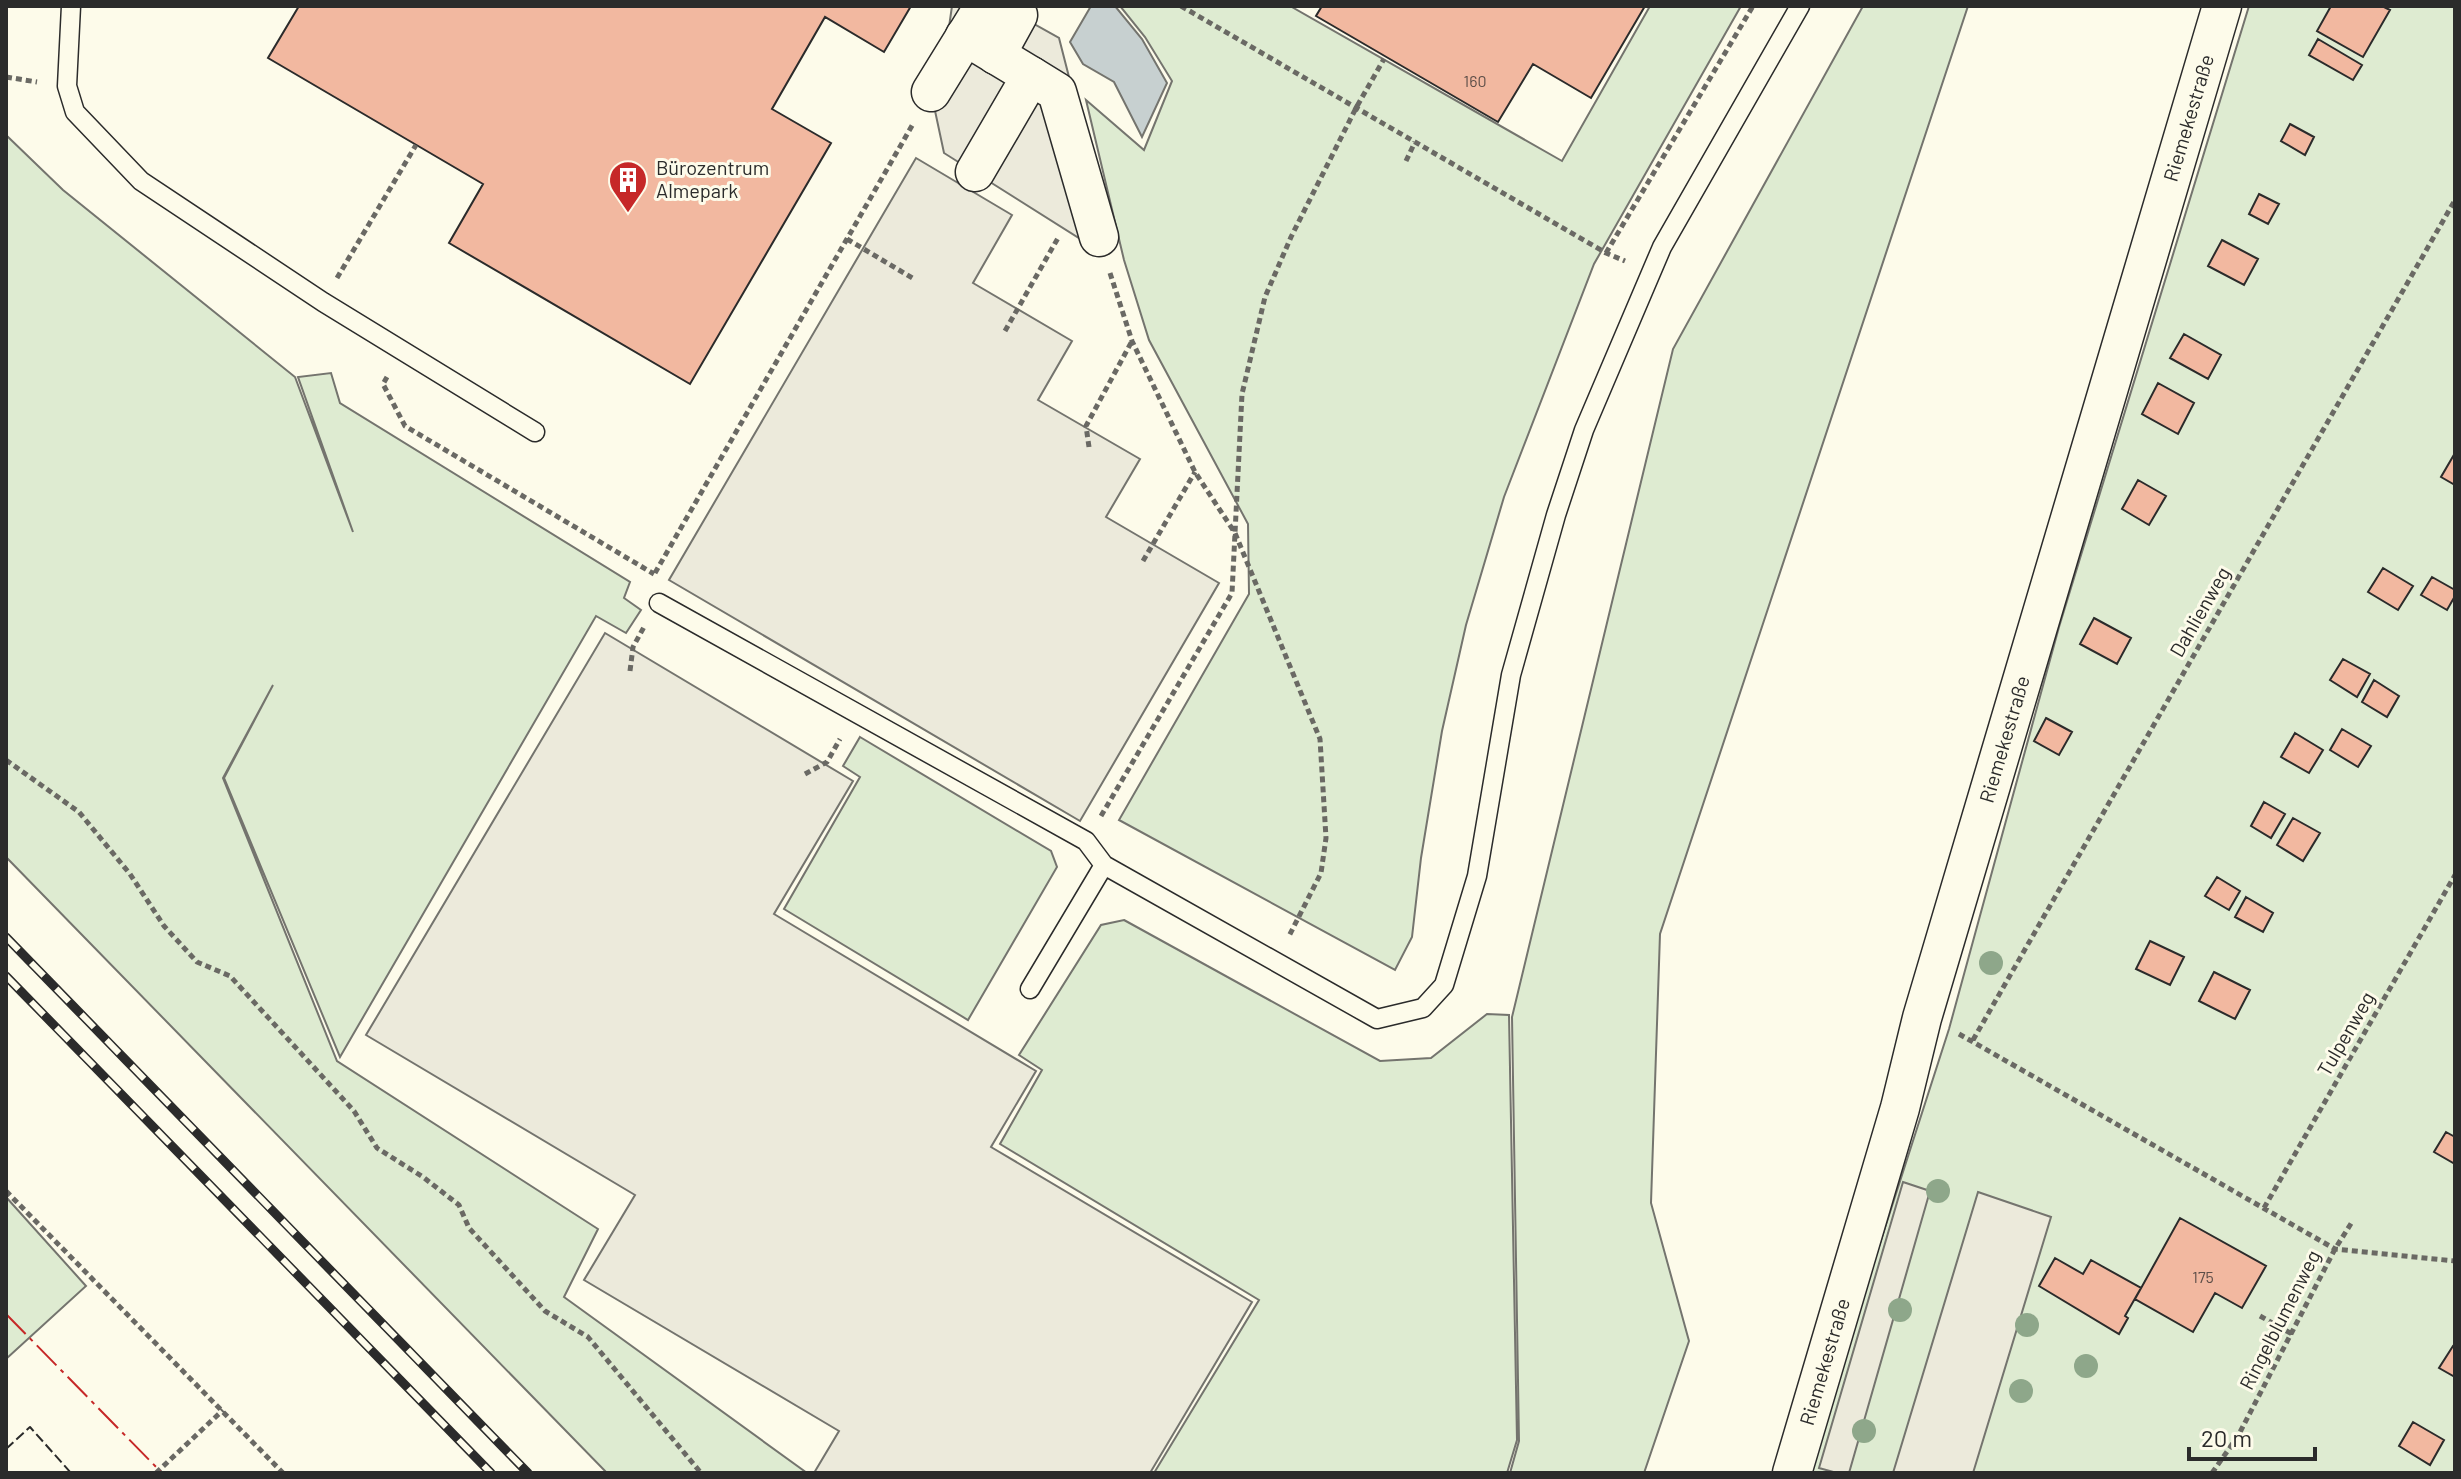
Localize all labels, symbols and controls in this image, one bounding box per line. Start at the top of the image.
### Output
street label: Riemekestraße [2158,51,2218,184]
house number: 160 [1464,71,1486,90]
place label: Bürozentrum Almepark [656,155,769,202]
building icon: Bürozentrum Almepark [607,159,649,214]
street label: Dahlienweg [2164,562,2234,661]
street label: Riemekestraße [1973,673,2034,805]
street label: Tulpenweg [2311,987,2379,1080]
street label: Ringelblumenweg [2234,1246,2325,1393]
house number: 175 [2192,1267,2214,1286]
street label: Riemekestraße [1794,1295,1854,1428]
scale bar [2189,1411,2315,1461]
text: 20 m [2201,1423,2252,1452]

